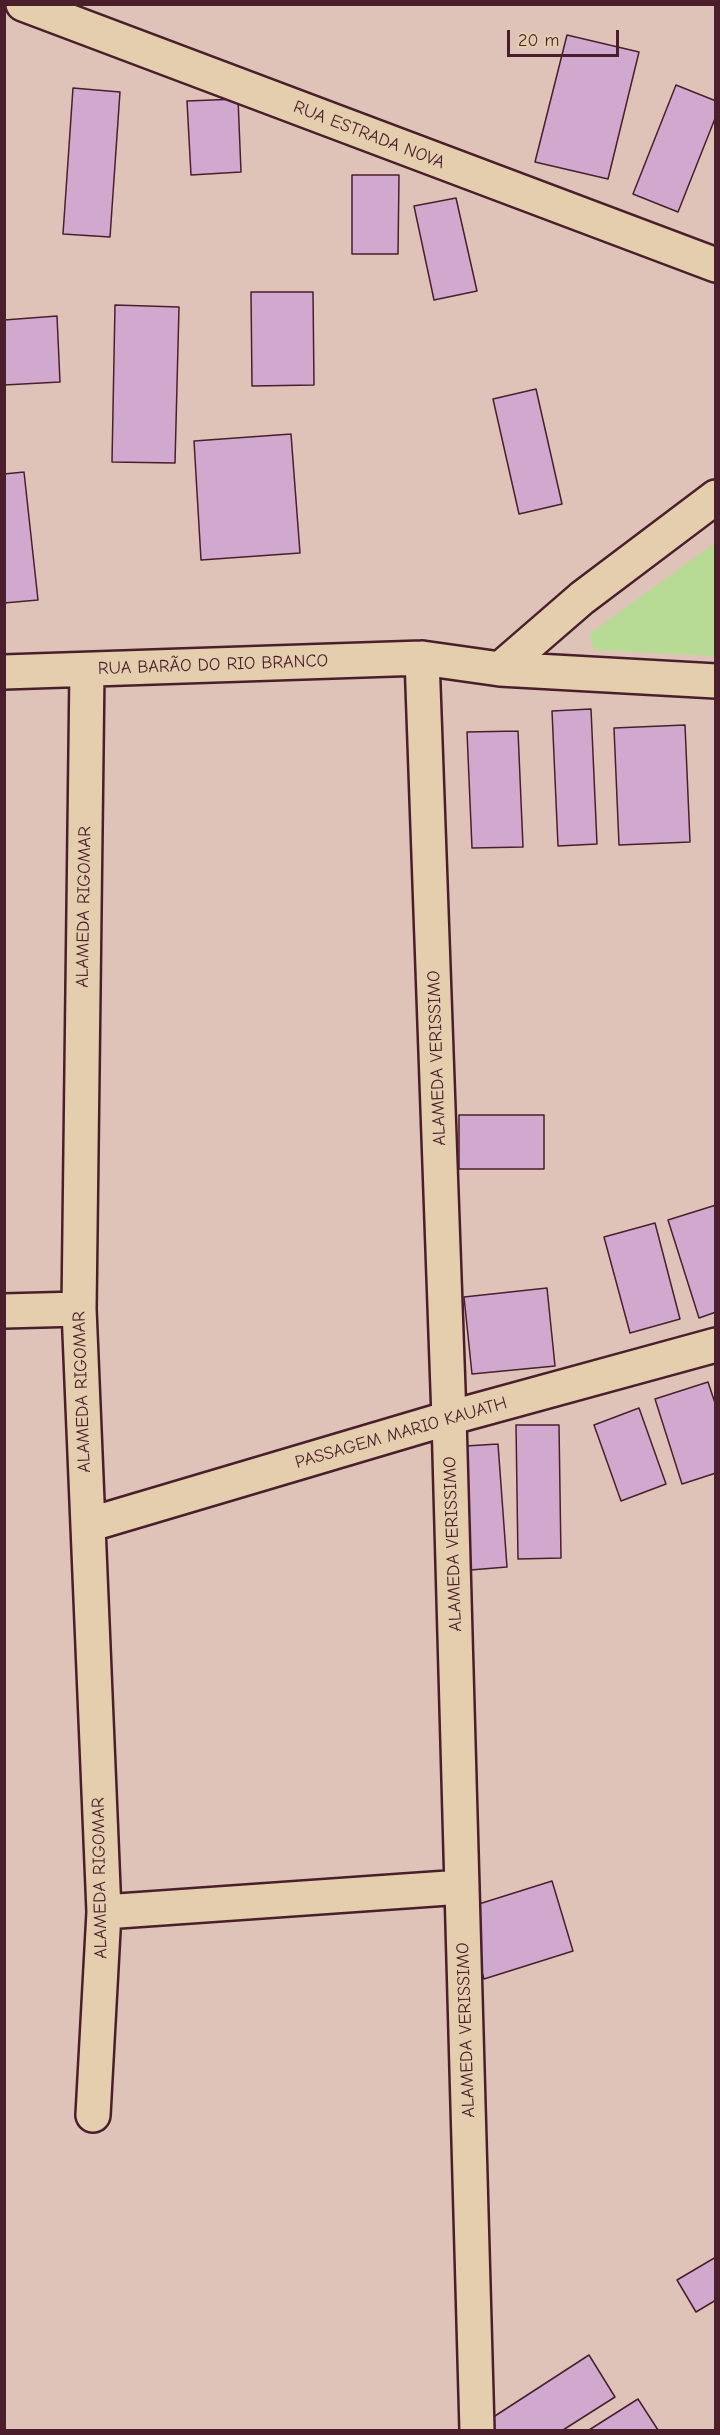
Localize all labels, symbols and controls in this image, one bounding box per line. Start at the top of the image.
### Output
scale bar [510,18,622,56]
text: 20 m [518,30,559,51]
street label: RUA ESTRADA NOVA [290,96,448,174]
street label: RUA BARÃO DO RIO BRANCO [98,650,328,680]
street label: ALAMEDA RIGOMAR [72,826,96,988]
street label: ALAMEDA VERISSIMO [423,970,451,1146]
street label: ALAMEDA RIGOMAR [68,1311,96,1473]
street label: PASSAGEM MARIO KAUATH [293,1392,509,1474]
street label: ALAMEDA VERISSIMO [439,1456,467,1632]
street label: ALAMEDA RIGOMAR [88,1797,112,1959]
street label: ALAMEDA VERISSIMO [452,1942,480,2118]

